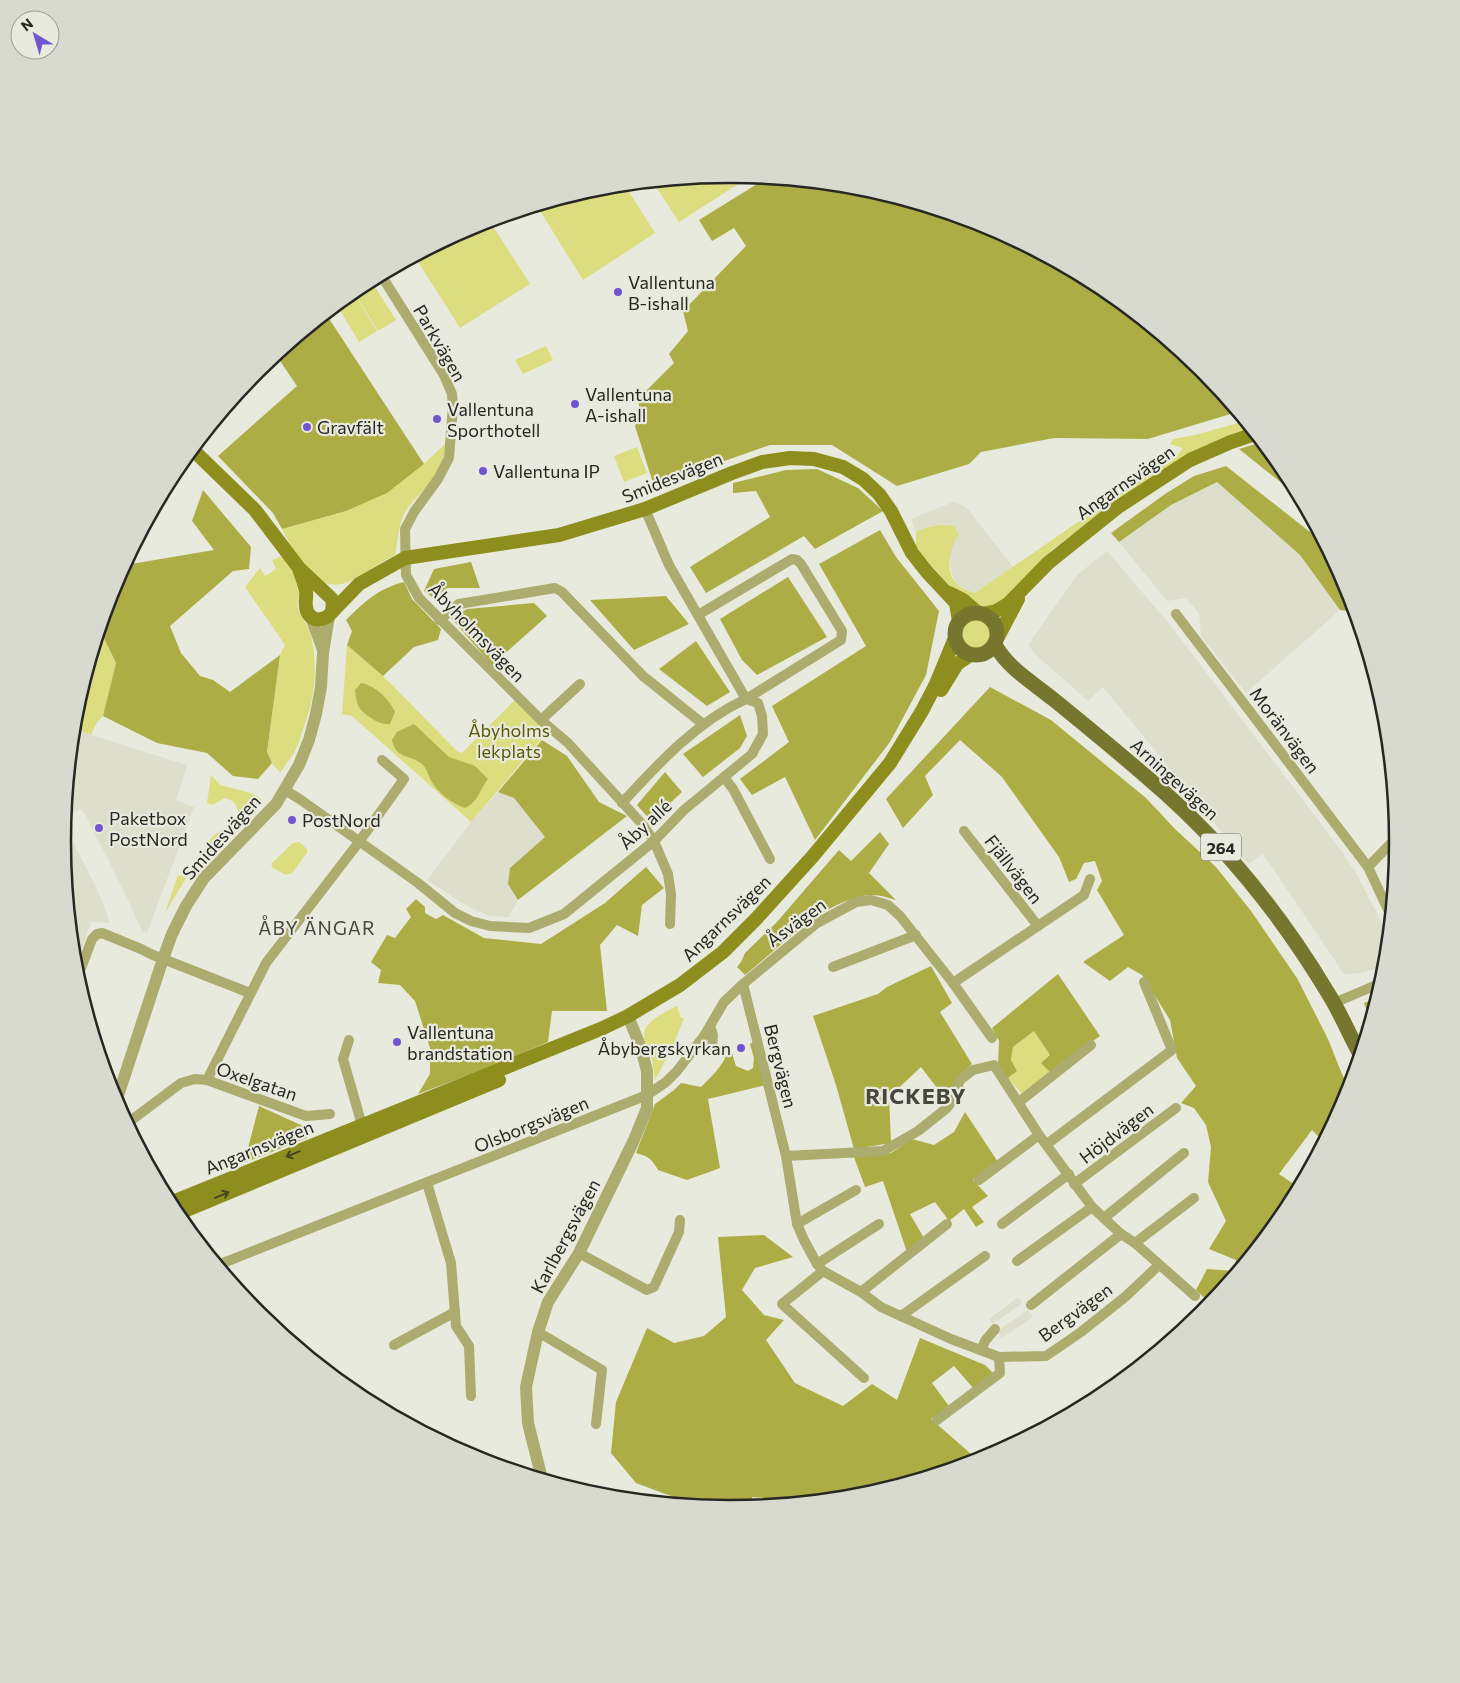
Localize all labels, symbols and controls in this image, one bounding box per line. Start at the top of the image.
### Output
north arrow [10,10,60,60]
text: N [17,14,36,34]
place label: Vallentuna B-ishall [628,271,715,314]
marker: Vallentuna B-ishall [612,286,624,298]
street label: Parkvägen [409,301,471,385]
place label: Vallentuna A-ishall [585,383,672,426]
place label: Vallentuna Sporthotell [447,398,540,441]
marker: Vallentuna A-ishall [569,398,581,410]
marker: Vallentuna Sporthotell [431,413,443,425]
place label: Gravfält [317,416,384,438]
marker: Gravfält [301,421,313,433]
street label: Angarnsvägen [1072,440,1178,524]
street label: Smidesvägen [618,447,726,507]
place label: Vallentuna IP [493,460,600,482]
marker: Vallentuna IP [477,465,489,477]
street label: Åbyholmsvägen [424,578,530,686]
street label: Moränvägen [1245,683,1325,777]
park label: Åbyholms lekplats [468,719,550,762]
street label: Arningevägen [1126,734,1224,824]
street label: Smidesvägen [177,790,265,884]
street label: Åby allé [614,794,676,854]
place label: Paketbox PostNord [109,807,188,850]
place label: PostNord [302,809,381,831]
marker: PostNord [286,814,298,826]
marker: Paketbox PostNord [93,822,105,834]
street label: Fjällvägen [980,830,1048,908]
road number: 264 [1201,834,1241,860]
street label: Angarnsvägen [677,870,775,966]
street label: Åsvägen [762,893,830,951]
district label: ÅBY ÄNGAR [258,915,376,939]
place label: Vallentuna brandstation [407,1021,513,1064]
street label: Bergvägen [760,1022,802,1110]
marker: Vallentuna brandstation [391,1036,403,1048]
place label: Åbybergskyrkan [598,1037,731,1059]
marker: Åbybergskyrkan [735,1042,747,1054]
street label: Oxelgatan [214,1057,300,1105]
district label: RICKEBY [865,1082,967,1109]
street label: Olsborgsvägen [471,1091,591,1157]
street label: Höjdvägen [1075,1098,1157,1168]
street label: Angarnsvägen [202,1115,316,1179]
one-way arrow [286,1149,301,1159]
street label: Karlbergsvägen [526,1175,604,1297]
one-way arrow [214,1190,229,1200]
street label: Bergvägen [1034,1278,1116,1346]

